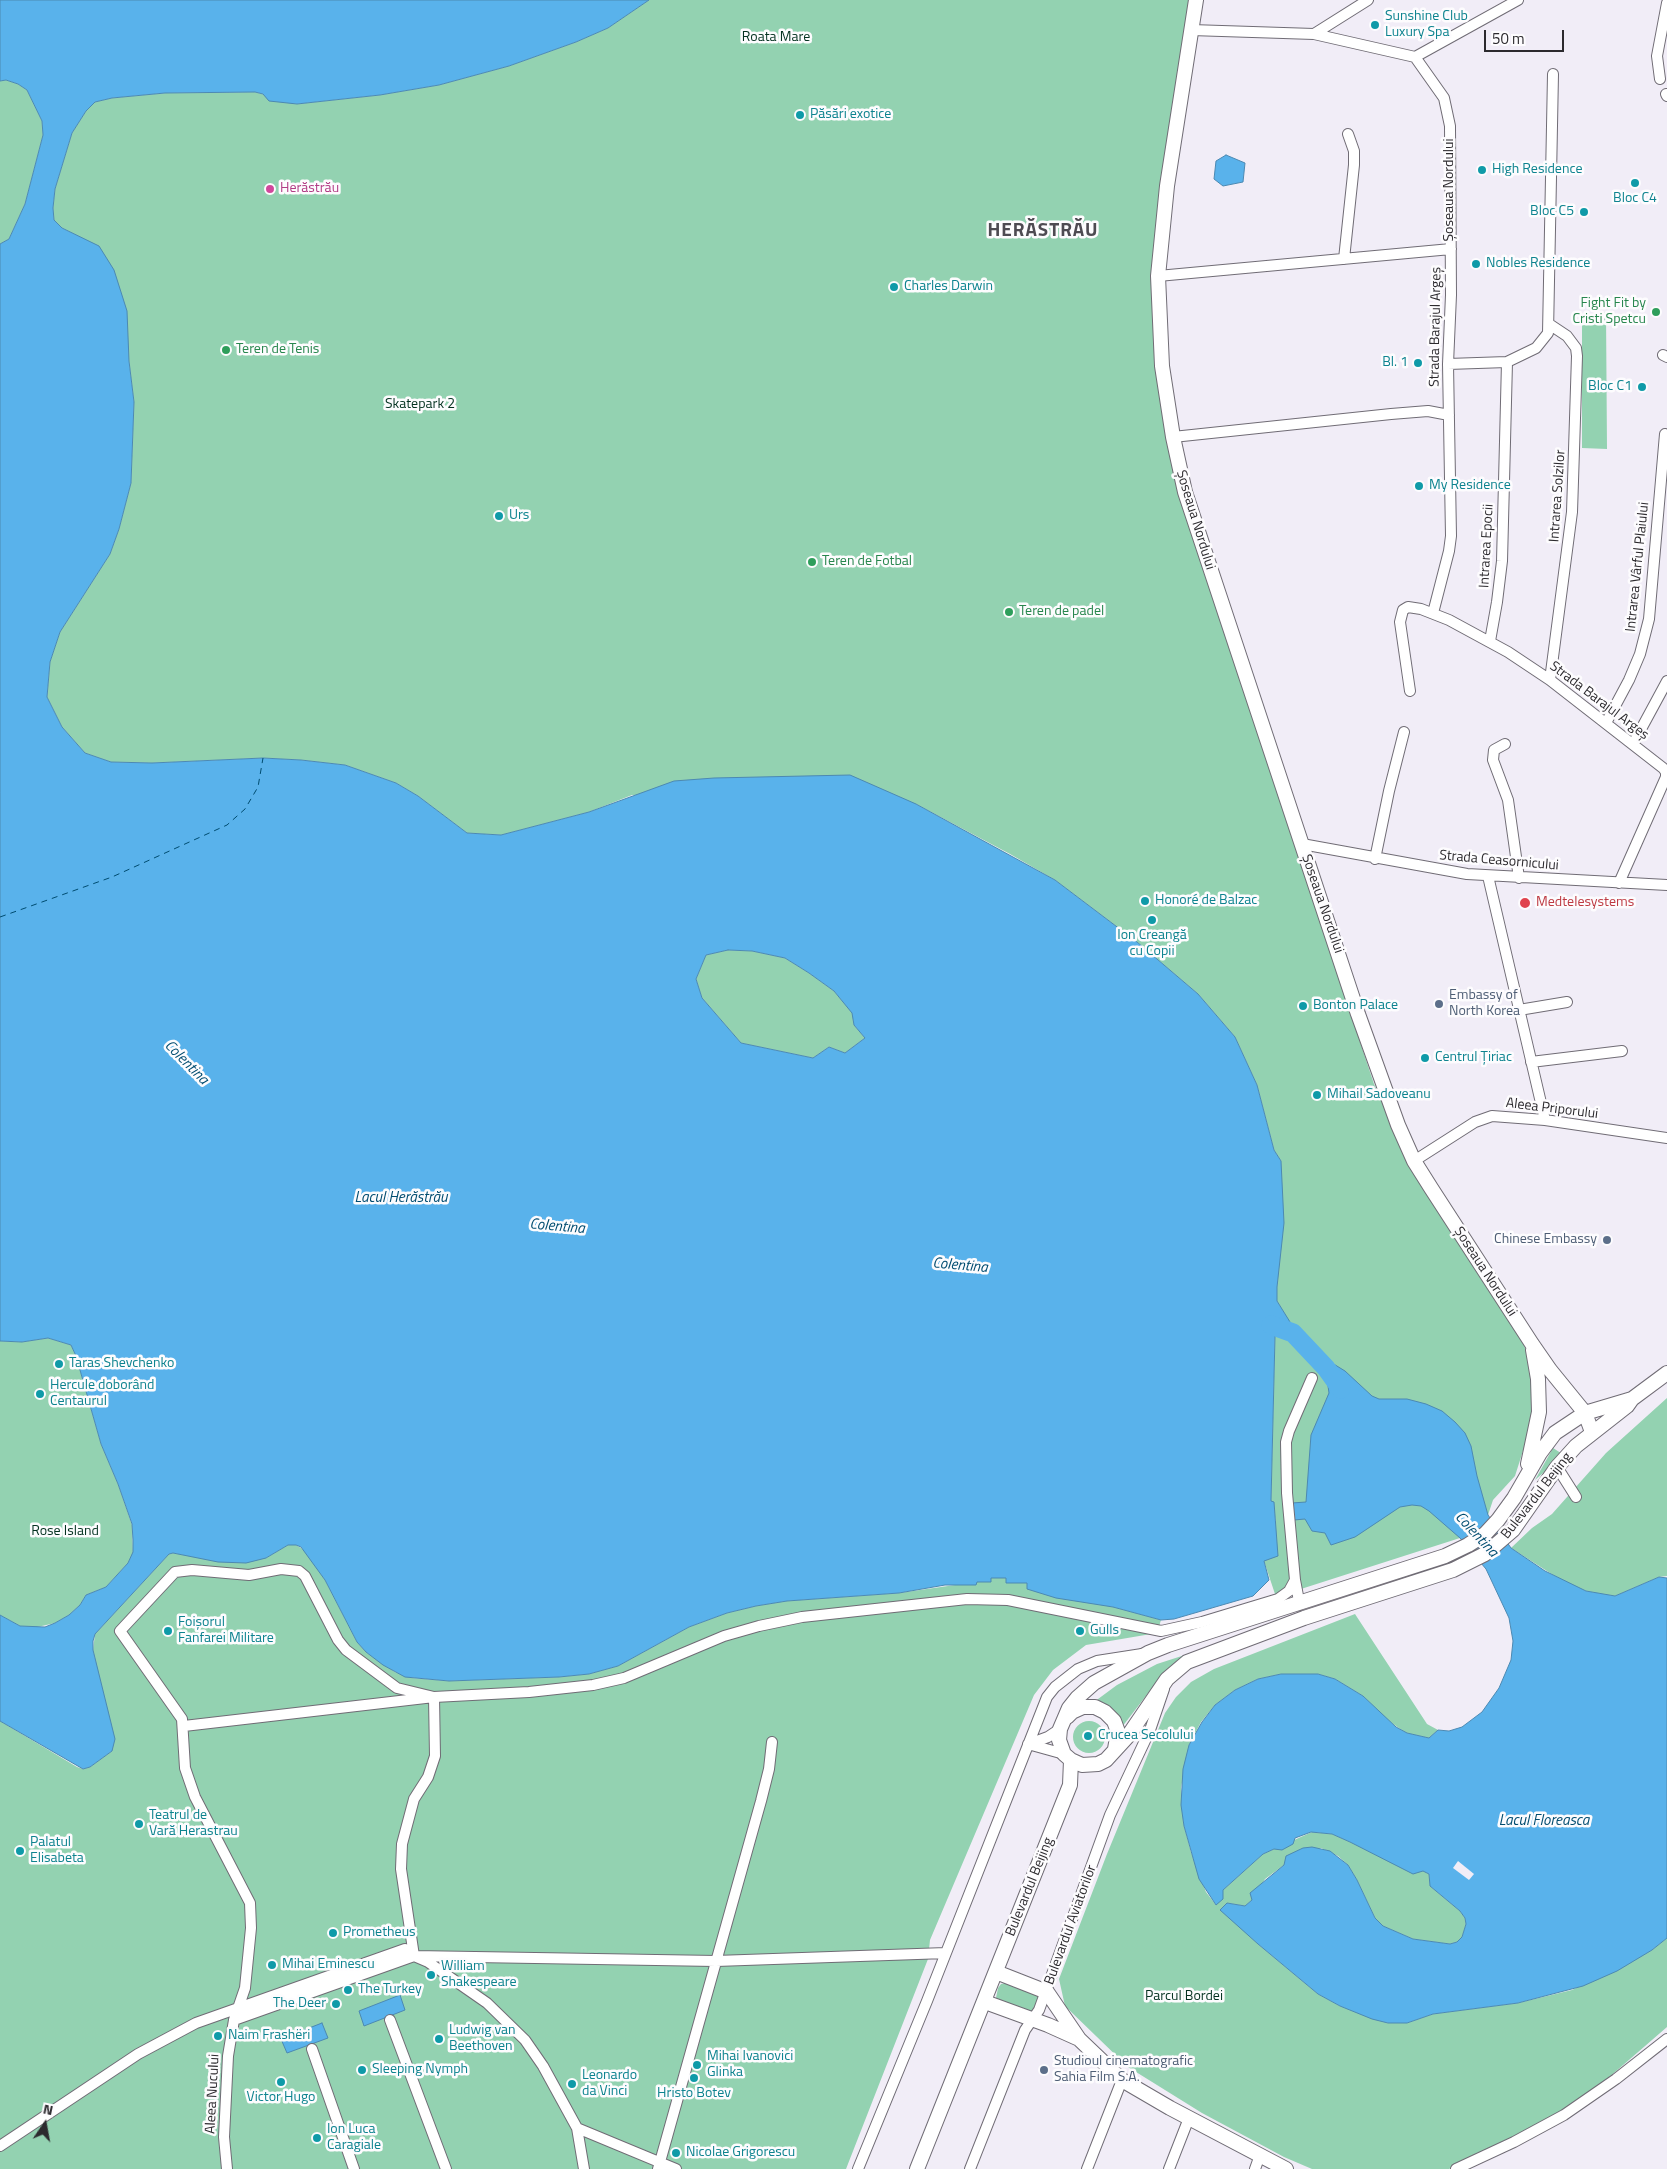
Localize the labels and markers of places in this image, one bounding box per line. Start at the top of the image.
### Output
place label: Sunshine Club Luxury Spa [1385,9,1468,41]
marker: Sunshine Club Luxury Spa [1369,19,1381,31]
place label: Păsări exotice [810,107,891,123]
marker: Păsări exotice [794,109,806,121]
place label: High Residence [1492,162,1583,178]
marker: High Residence [1476,164,1488,176]
marker: Bloc C4 [1629,177,1641,189]
place label: Herăstrău [280,181,339,197]
marker: Herăstrău [264,183,276,195]
place label: Bloc C4 [1613,191,1657,207]
place label: Bloc C5 [1530,204,1574,220]
marker: Bloc C5 [1578,206,1590,218]
place label: Nobles Residence [1486,256,1590,272]
marker: Nobles Residence [1470,258,1482,270]
place label: Charles Darwin [904,279,993,295]
marker: Charles Darwin [888,281,900,293]
place label: Fight Fit by Cristi Spetcu [1573,296,1646,328]
marker: Fight Fit by Cristi Spetcu [1650,306,1662,318]
place label: Teren de Tenis [236,342,319,358]
marker: Teren de Tenis [220,344,232,356]
place label: Bl. 1 [1382,355,1408,371]
marker: Bl. 1 [1412,357,1424,369]
place label: Bloc C1 [1588,379,1632,395]
marker: Bloc C1 [1636,381,1648,393]
place label: My Residence [1429,478,1511,494]
marker: My Residence [1413,480,1425,492]
place label: Urs [509,508,529,524]
marker: Urs [493,510,505,522]
place label: Teren de Fotbal [822,554,912,570]
marker: Teren de Fotbal [806,556,818,568]
place label: Teren de padel [1019,604,1104,620]
marker: Teren de padel [1003,606,1015,618]
place label: Honoré de Balzac [1155,893,1257,909]
marker: Honoré de Balzac [1139,895,1151,907]
place label: Medtelesystems [1536,895,1634,911]
marker: Medtelesystems [1518,896,1532,910]
marker: Ion Creangă cu Copii [1146,914,1158,926]
place label: Ion Creangă cu Copii [1117,928,1187,960]
place label: Embassy of North Korea [1449,988,1520,1020]
place label: Bonton Palace [1313,998,1398,1014]
marker: Embassy of North Korea [1433,998,1445,1010]
marker: Bonton Palace [1297,1000,1309,1012]
place label: Centrul Țiriac [1435,1050,1512,1066]
marker: Centrul Țiriac [1419,1052,1431,1064]
place label: Mihail Sadoveanu [1327,1087,1431,1103]
marker: Mihail Sadoveanu [1311,1089,1323,1101]
place label: Chinese Embassy [1494,1232,1597,1248]
marker: Chinese Embassy [1601,1234,1613,1246]
place label: Taras Shevchenko [69,1356,174,1372]
marker: Taras Shevchenko [53,1358,65,1370]
place label: Hercule doborând Centaurul [50,1378,154,1410]
marker: Hercule doborând Centaurul [34,1388,46,1400]
place label: Foișorul Fanfarei Militare [178,1615,274,1648]
place label: Gulls [1090,1623,1119,1639]
marker: Foișorul Fanfarei Militare [162,1625,174,1637]
marker: Gulls [1074,1625,1086,1637]
place label: Crucea Secolului [1098,1728,1193,1744]
marker: Crucea Secolului [1082,1730,1094,1742]
place label: Teatrul de Vară Herastrau [149,1808,238,1840]
marker: Teatrul de Vară Herastrau [133,1818,145,1830]
place label: Palatul Elisabeta [30,1835,84,1868]
marker: Palatul Elisabeta [14,1845,26,1857]
place label: Prometheus [343,1925,416,1941]
marker: Prometheus [327,1927,339,1939]
place label: Mihai Eminescu [282,1957,375,1973]
marker: Mihai Eminescu [266,1959,278,1971]
place label: William Shakespeare [441,1959,516,1991]
marker: William Shakespeare [425,1969,437,1981]
place label: The Turkey [358,1982,422,1998]
marker: The Turkey [342,1984,354,1996]
place label: The Deer [273,1996,326,2012]
marker: The Deer [330,1998,342,2010]
place label: Ludwig van Beethoven [449,2023,516,2056]
place label: Naim Frashëri [228,2028,310,2044]
marker: Naim Frashëri [212,2030,224,2042]
marker: Ludwig van Beethoven [433,2033,445,2045]
place label: Mihai Ivanovici Glinka [707,2049,793,2082]
place label: Studioul cinematografic Sahia Film S.A. [1054,2054,1193,2086]
marker: Mihai Ivanovici Glinka [691,2059,703,2071]
place label: Sleeping Nymph [372,2062,468,2078]
marker: Sleeping Nymph [356,2064,368,2076]
marker: Studioul cinematografic Sahia Film S.A. [1038,2064,1050,2076]
place label: Leonardo da Vinci [582,2068,637,2100]
marker: Hristo Botev [688,2072,700,2084]
marker: Victor Hugo [275,2076,287,2088]
marker: Leonardo da Vinci [566,2078,578,2090]
place label: Hristo Botev [657,2086,731,2102]
place label: Victor Hugo [246,2090,316,2106]
place label: Ion Luca Caragiale [327,2122,381,2154]
marker: Ion Luca Caragiale [311,2132,323,2144]
place label: Nicolae Grigorescu [686,2145,795,2161]
marker: Nicolae Grigorescu [670,2147,682,2159]

